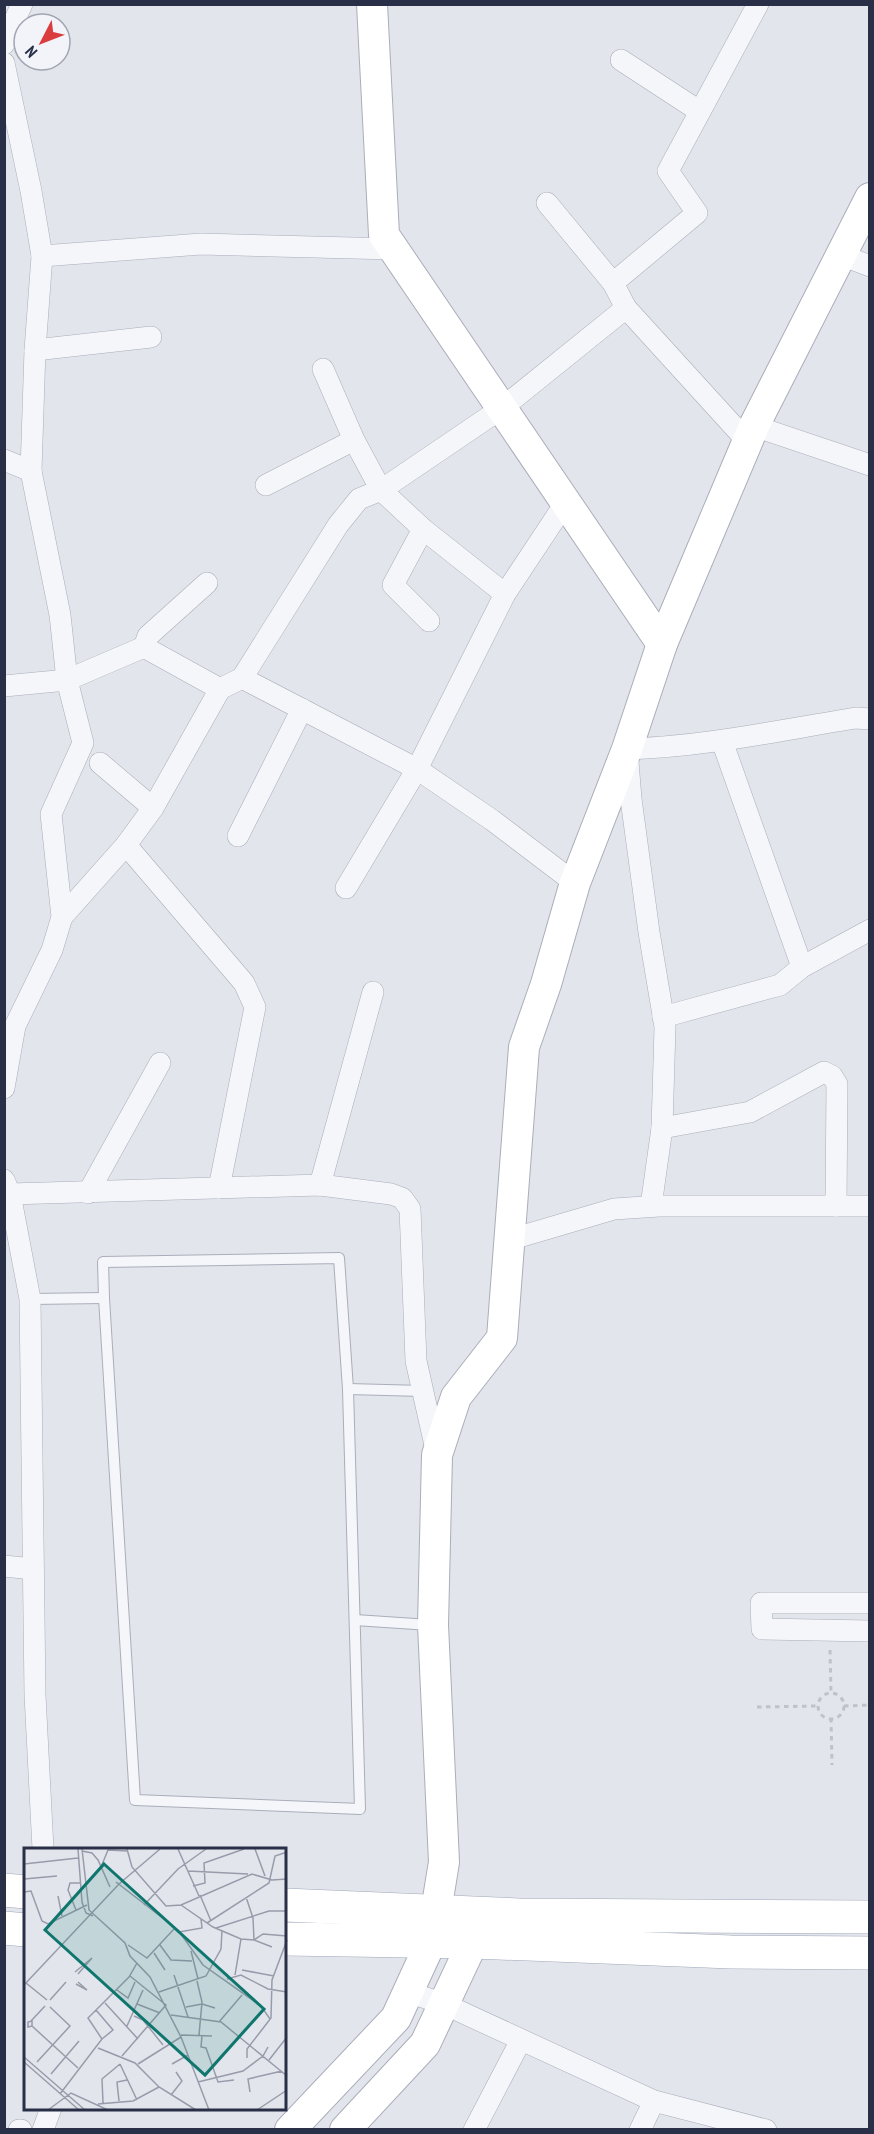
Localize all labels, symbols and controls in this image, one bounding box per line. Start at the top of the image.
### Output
north arrow [12,12,72,72]
text: N [21,42,41,62]
inset map [24,1848,286,2110]

